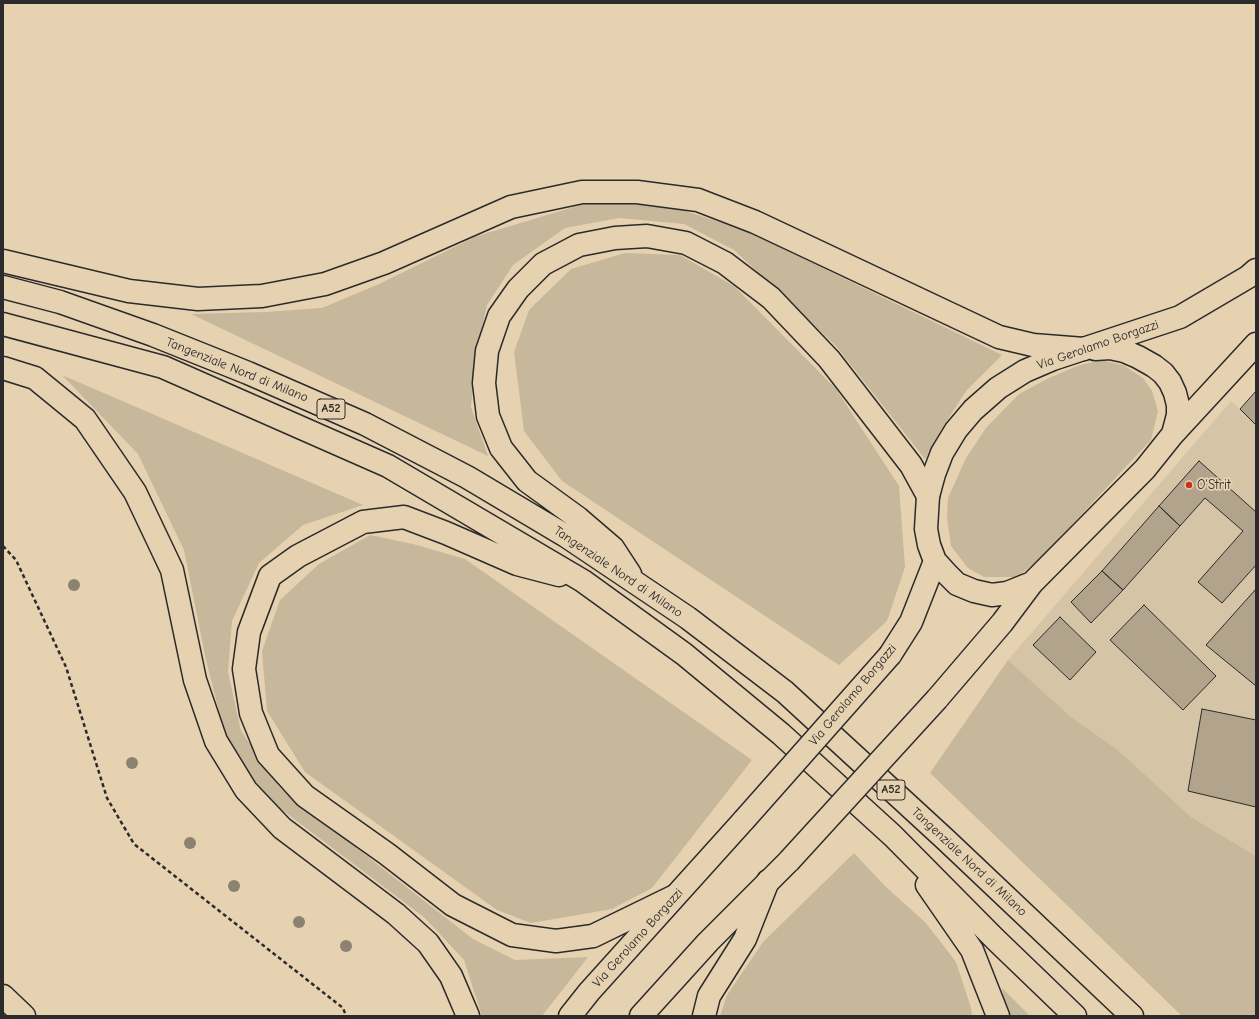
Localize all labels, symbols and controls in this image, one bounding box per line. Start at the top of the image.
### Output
street label: Via Gerolamo Borgazzi [1035,317,1161,373]
street label: Tangenziale Nord di Milano [164,334,310,406]
road number: A52 [317,399,345,419]
place label: O'Strit [1197,477,1231,493]
marker: O'Strit [1184,480,1194,490]
street label: Tangenziale Nord di Milano [551,523,685,621]
street label: Via Gerolamo Borgazzi [806,641,900,749]
road number: A52 [877,780,905,800]
street label: Tangenziale Nord di Milano [908,804,1030,920]
street label: Via Gerolamo Borgazzi [589,885,687,991]

